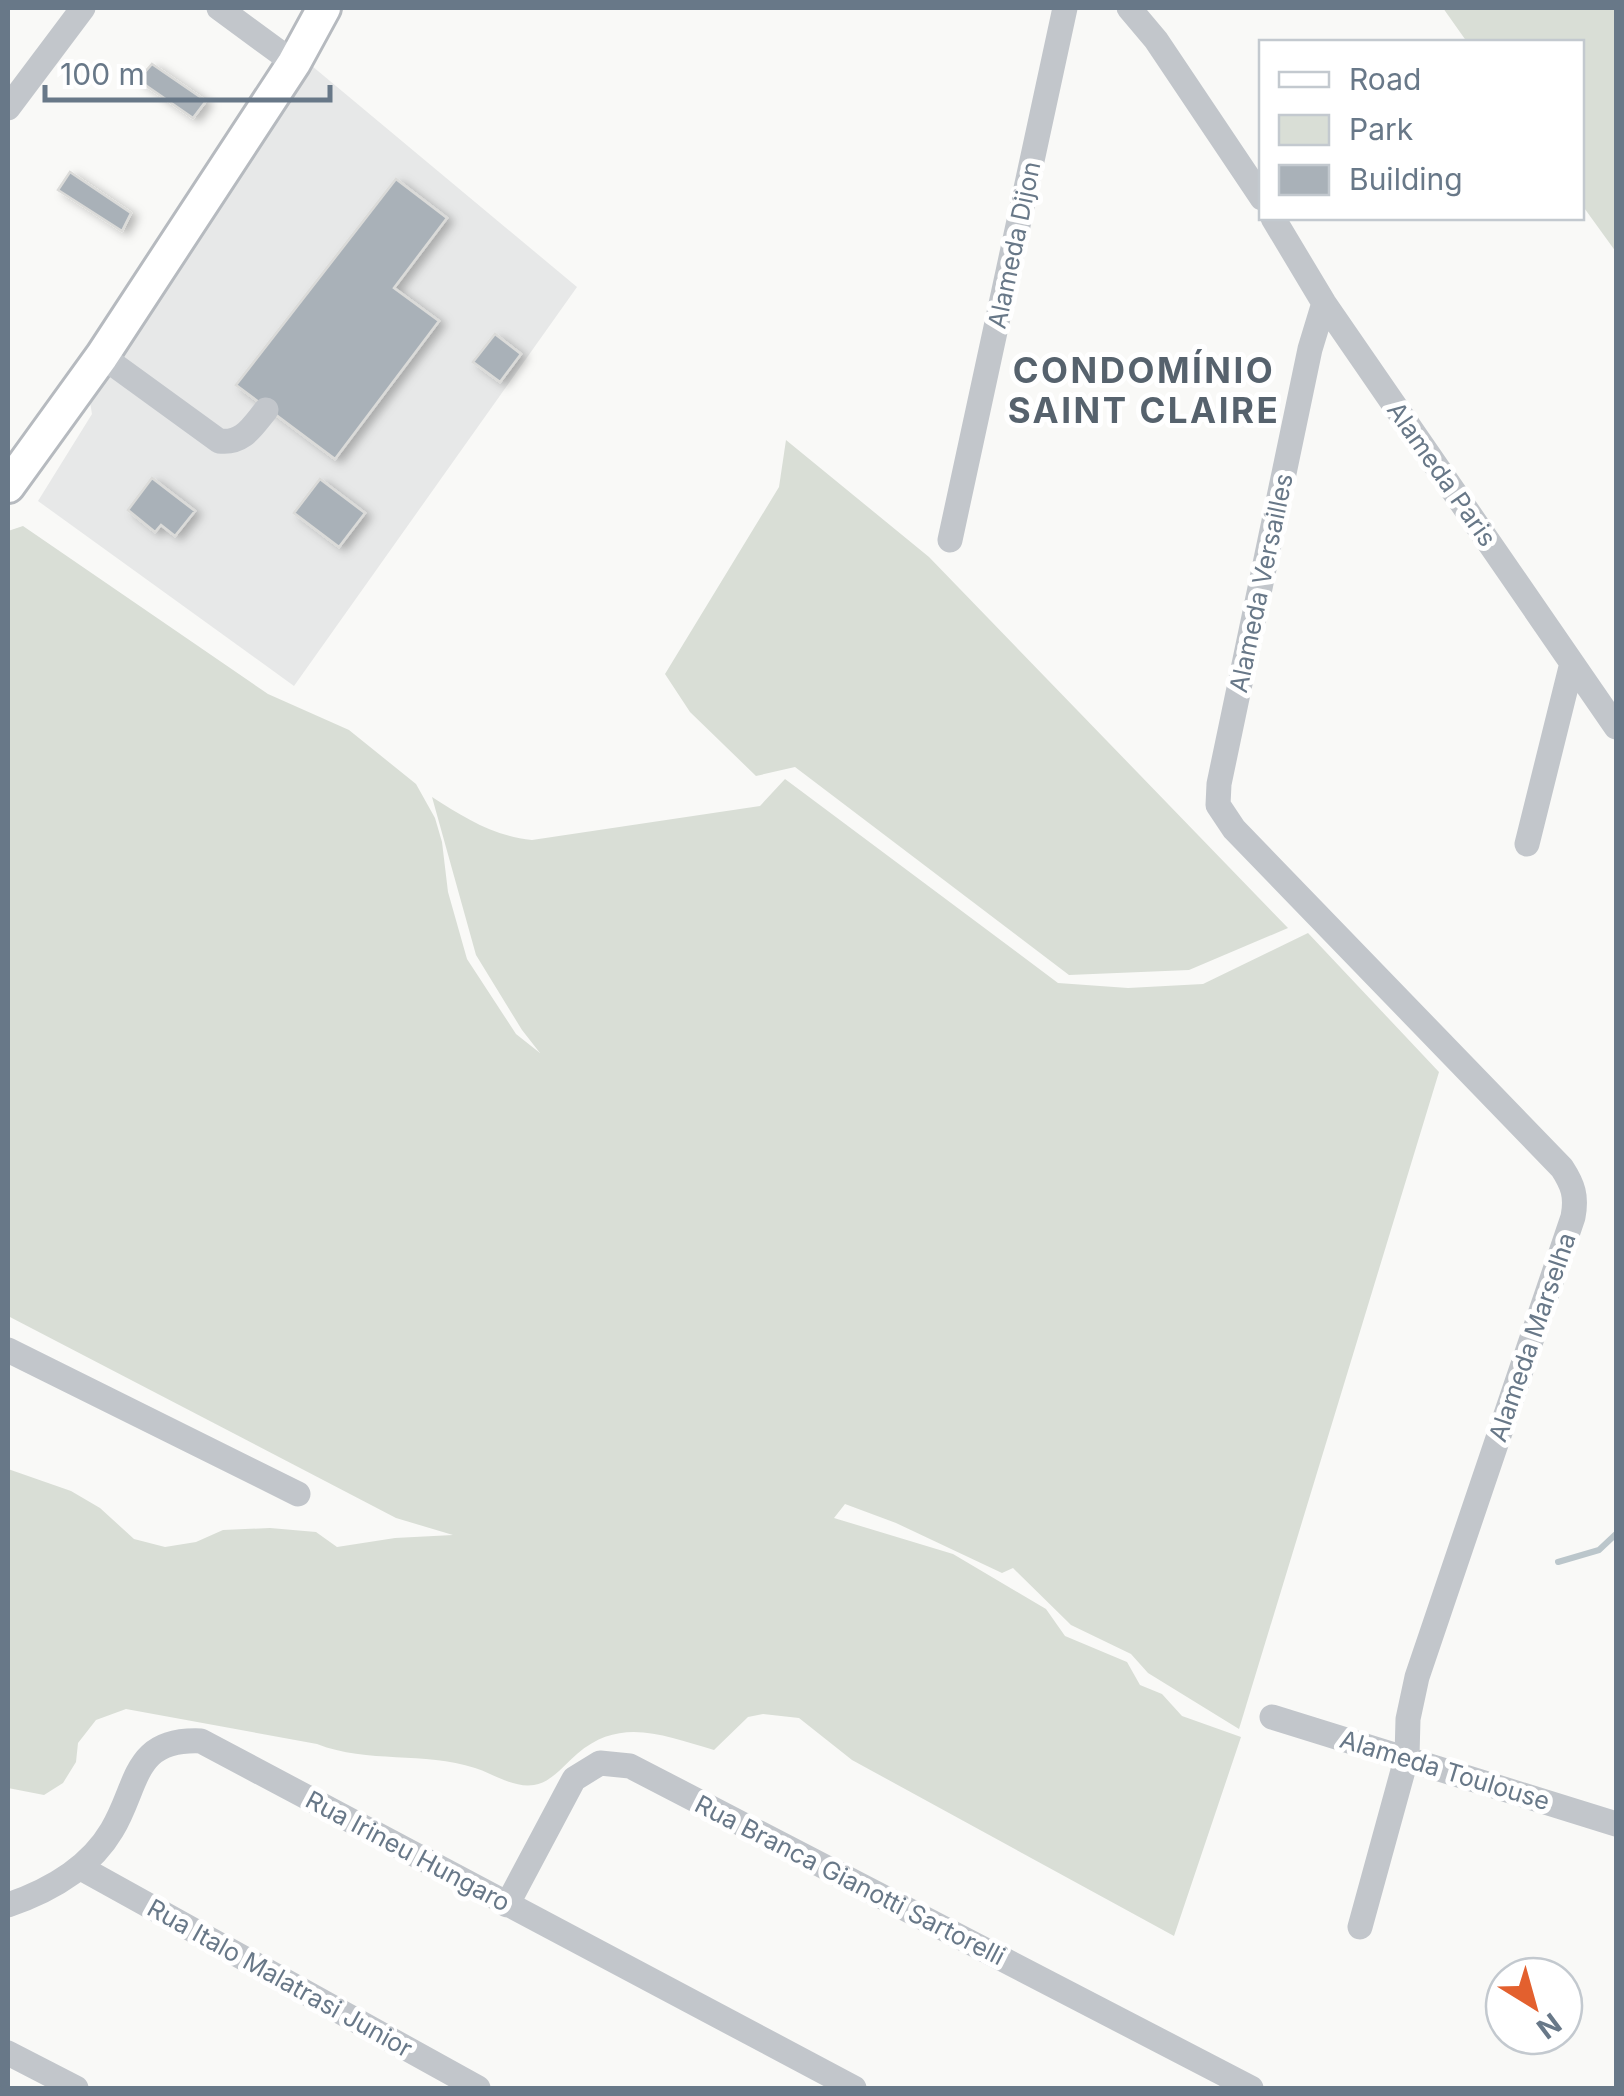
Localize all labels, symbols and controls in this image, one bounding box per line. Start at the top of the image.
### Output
scale bar [45,40,330,102]
legend [1259,40,1584,220]
text: 100 m [60,56,145,92]
text: Road [1349,61,1421,97]
text: Park [1349,111,1414,147]
street label: Alameda Dijon [982,159,1046,331]
text: Building [1349,161,1463,197]
district label: CONDOMÍNIO SAINT CLAIRE [1008,349,1280,431]
street label: Alameda Paris [1381,396,1503,552]
street label: Alameda Versailles [1223,471,1299,695]
street label: Alameda Marselha [1482,1229,1582,1445]
street label: Alameda Toulouse [1336,1724,1554,1816]
street label: Rua Irineu Hungaro [301,1784,515,1918]
street label: Rua Branca Gianotti Sartorelli [690,1789,1010,1971]
street label: Rua Italo Malatrasi Junior [142,1893,418,2063]
north arrow [1484,1956,1584,2056]
text: N [1530,2006,1568,2046]

